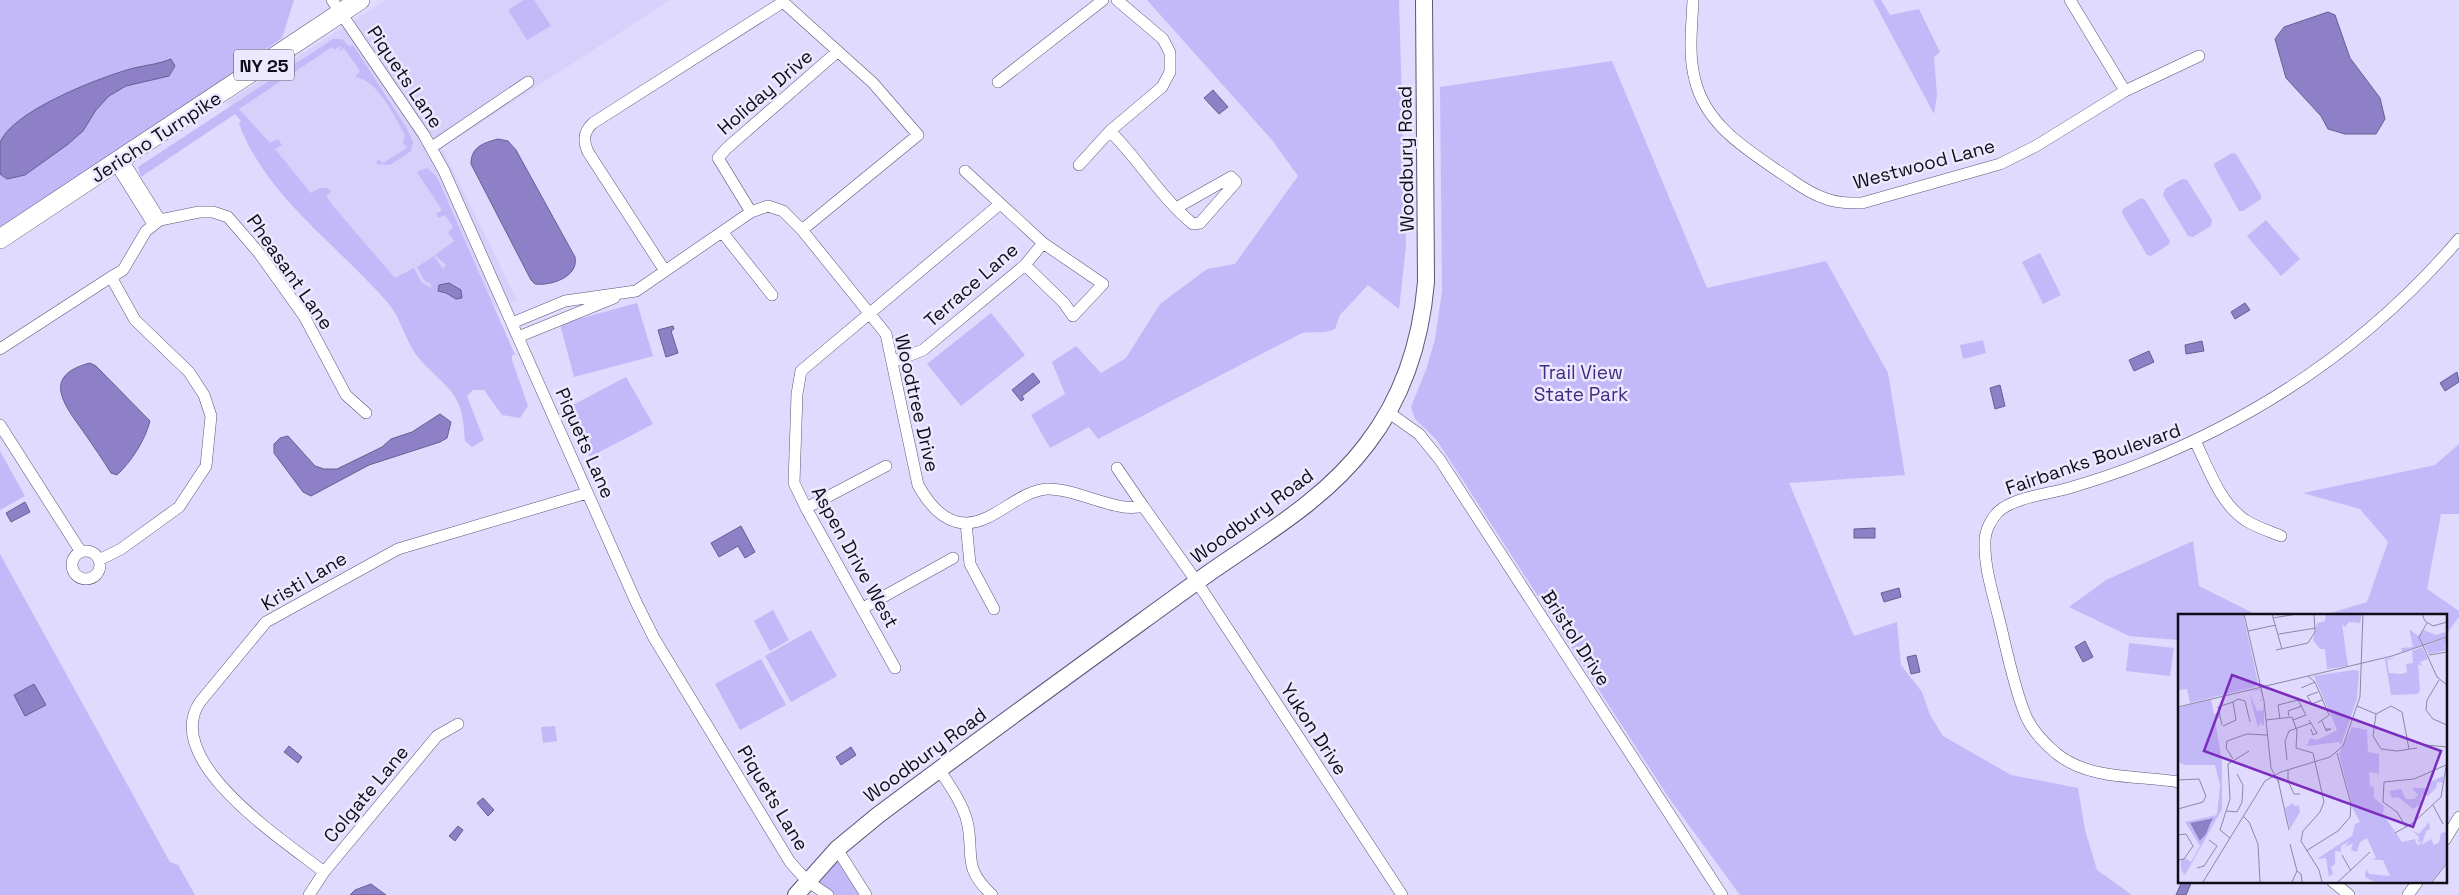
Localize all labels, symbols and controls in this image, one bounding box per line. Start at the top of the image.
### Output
street label: Piquets Lane [361,21,449,133]
street label: Holiday Drive [712,44,818,140]
road number: NY 25 [234,50,294,80]
street label: Jericho Turnpike [86,85,226,189]
street label: Woodbury Road [1392,86,1420,232]
street label: Westwood Lane [1850,133,1998,195]
street label: Pheasant Lane [241,209,339,335]
street label: Terrace Lane [919,237,1023,333]
street label: Woodtree Drive [889,332,945,474]
park label: Trail View State Park [1534,360,1628,407]
street label: Piquets Lane [549,384,621,502]
street label: Fairbanks Boulevard [2002,417,2184,501]
street label: Woodbury Road [1185,463,1319,569]
street label: Aspen Drive West [806,482,904,632]
street label: Kristi Lane [257,546,351,616]
street label: Bristol Drive [1536,585,1616,691]
inset map [2178,614,2446,882]
street label: Yukon Drive [1275,678,1353,780]
street label: Woodbury Road [858,702,992,808]
street label: Colgate Lane [318,740,414,848]
street label: Piquets Lane [732,741,814,855]

